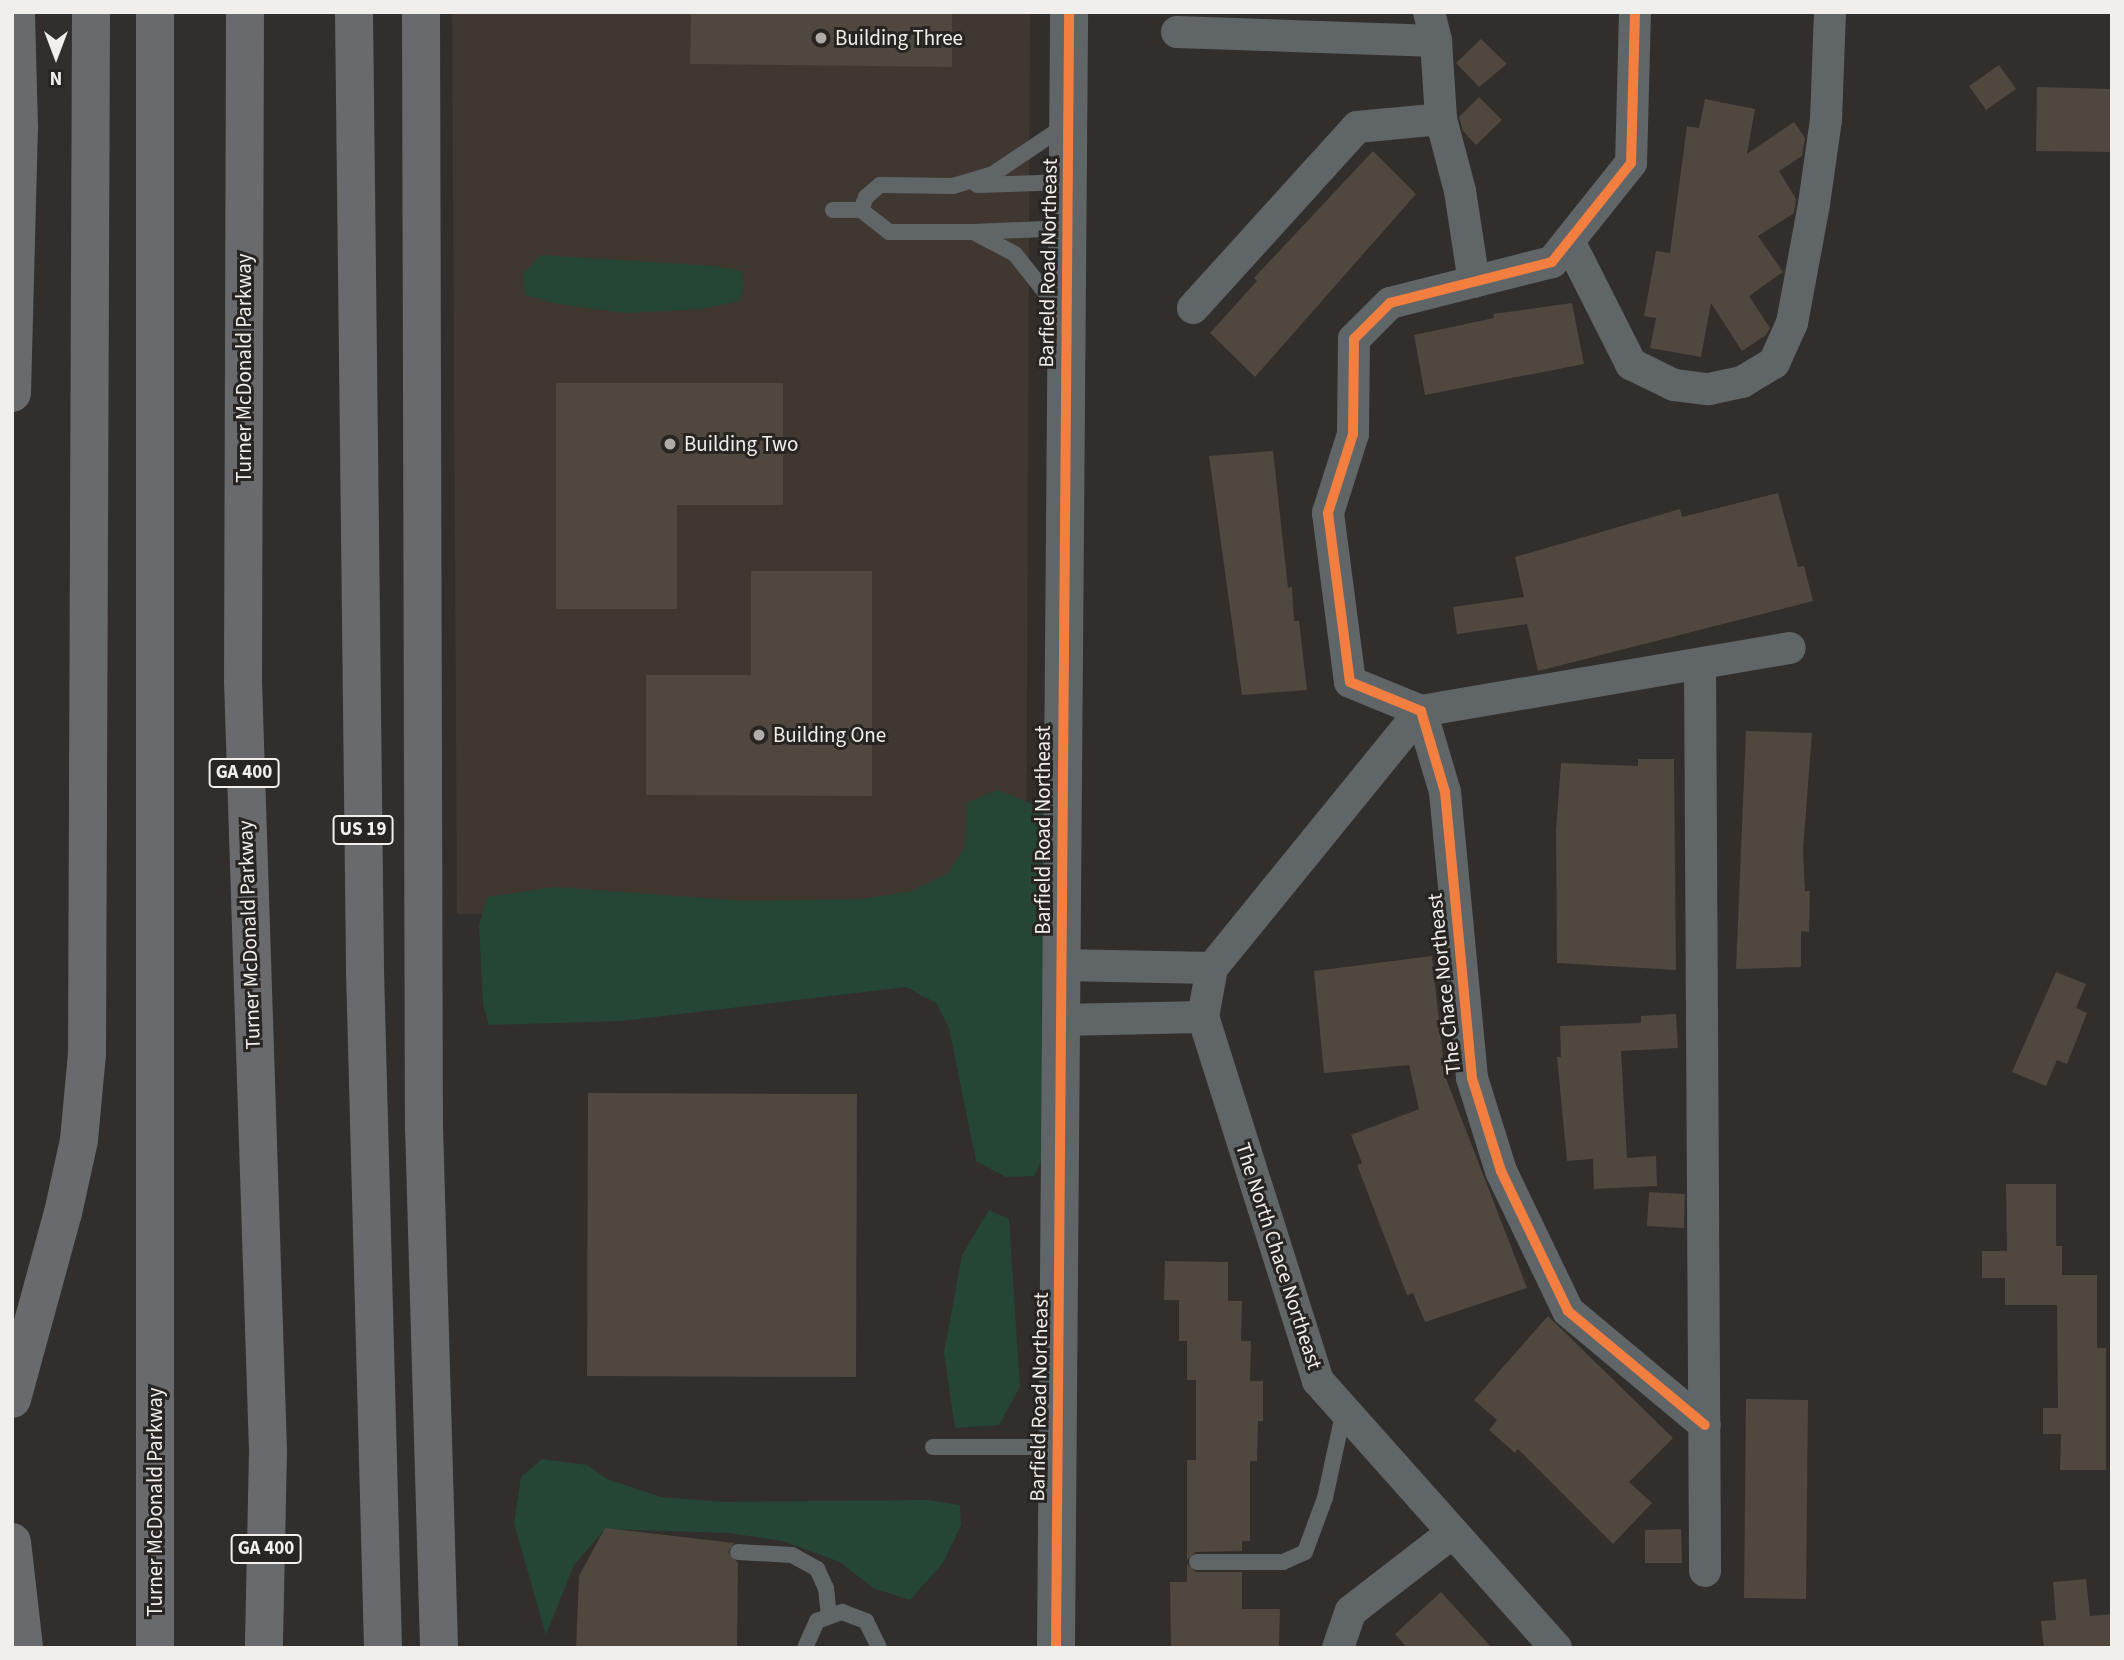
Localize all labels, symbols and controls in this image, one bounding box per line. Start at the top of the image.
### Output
north arrow [21,21,91,91]
place label: Building Three [835,25,963,51]
marker: Building Three [813,30,829,46]
text: N [50,64,62,91]
street label: Barfield Road Northeast [1034,158,1062,368]
street label: Turner McDonald Parkway [231,253,257,483]
place label: Building Two [684,431,798,457]
marker: Building Two [662,436,678,452]
place label: Building One [773,722,886,748]
street label: Barfield Road Northeast [1030,725,1056,935]
marker: Building One [751,727,767,743]
road number: GA 400 [207,758,281,788]
road number: US 19 [332,814,394,846]
street label: Turner McDonald Parkway [232,820,266,1050]
street label: The Chace Northeast [1422,892,1466,1076]
street label: The North Chace Northeast [1230,1139,1328,1373]
street label: Barfield Road Northeast [1025,1292,1053,1502]
street label: Turner McDonald Parkway [142,1387,168,1617]
road number: GA 400 [229,1534,303,1564]

